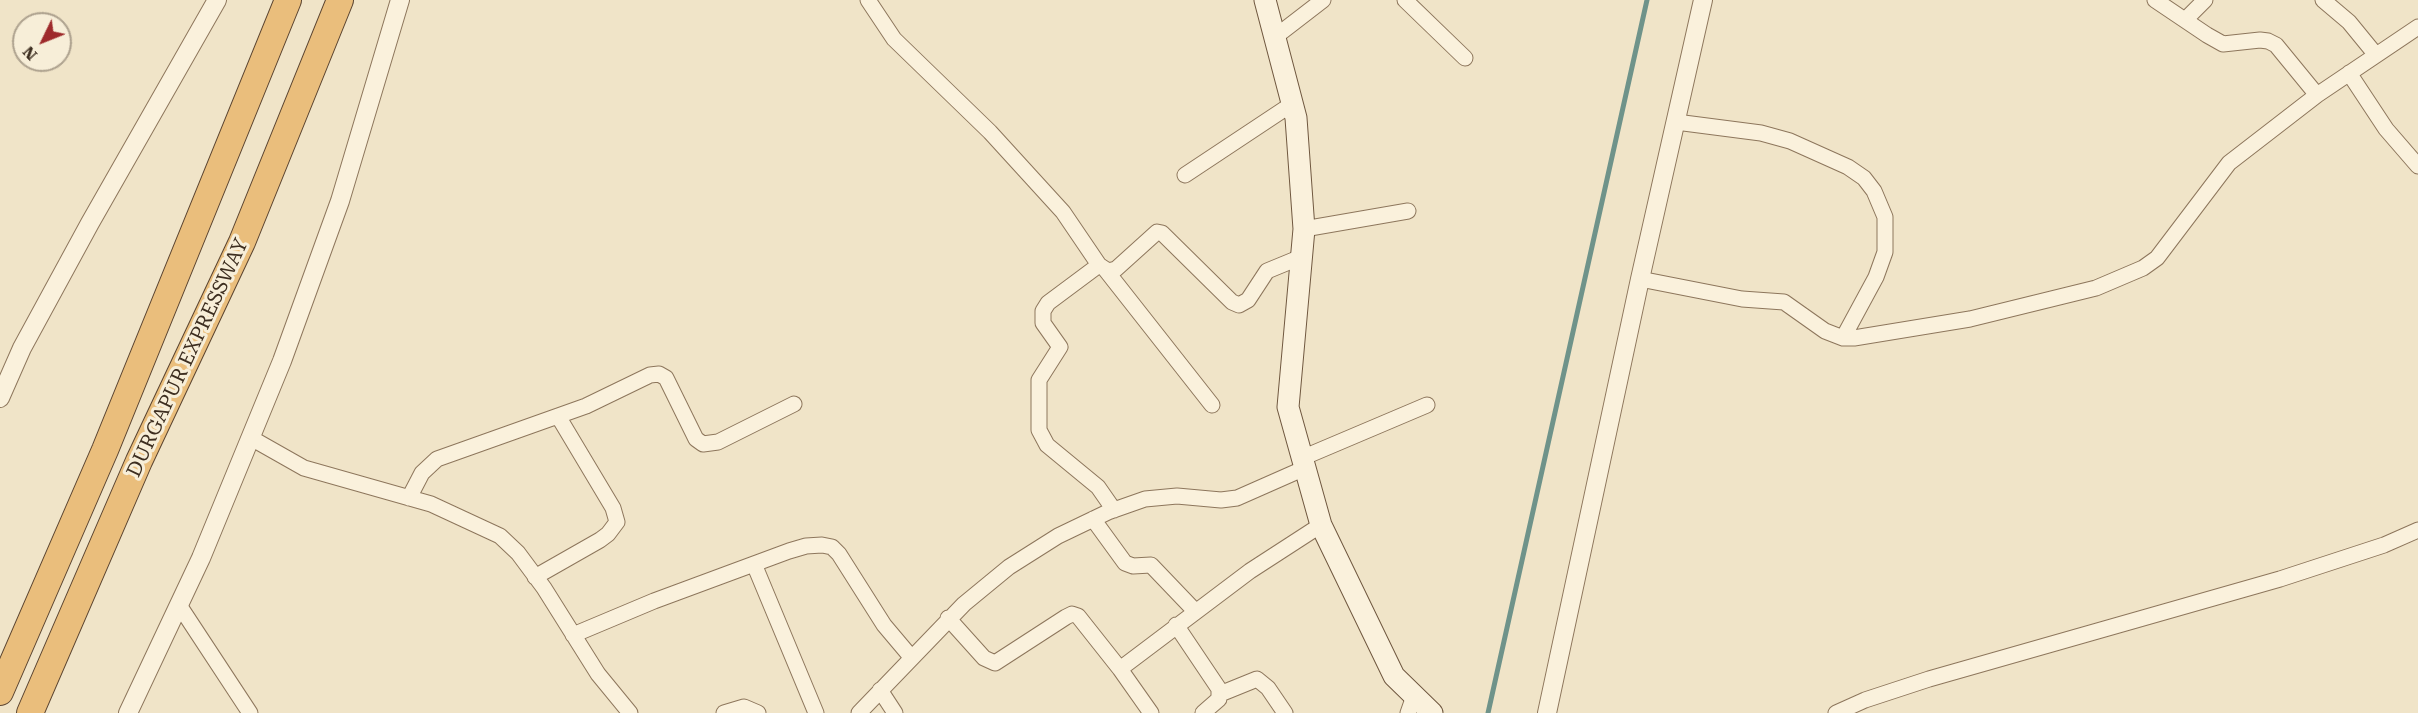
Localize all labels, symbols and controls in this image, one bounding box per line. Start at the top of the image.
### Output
north arrow [12,12,72,72]
text: N [19,42,41,64]
street label: DURGAPUR EXPRESSWAY [122,235,254,481]

